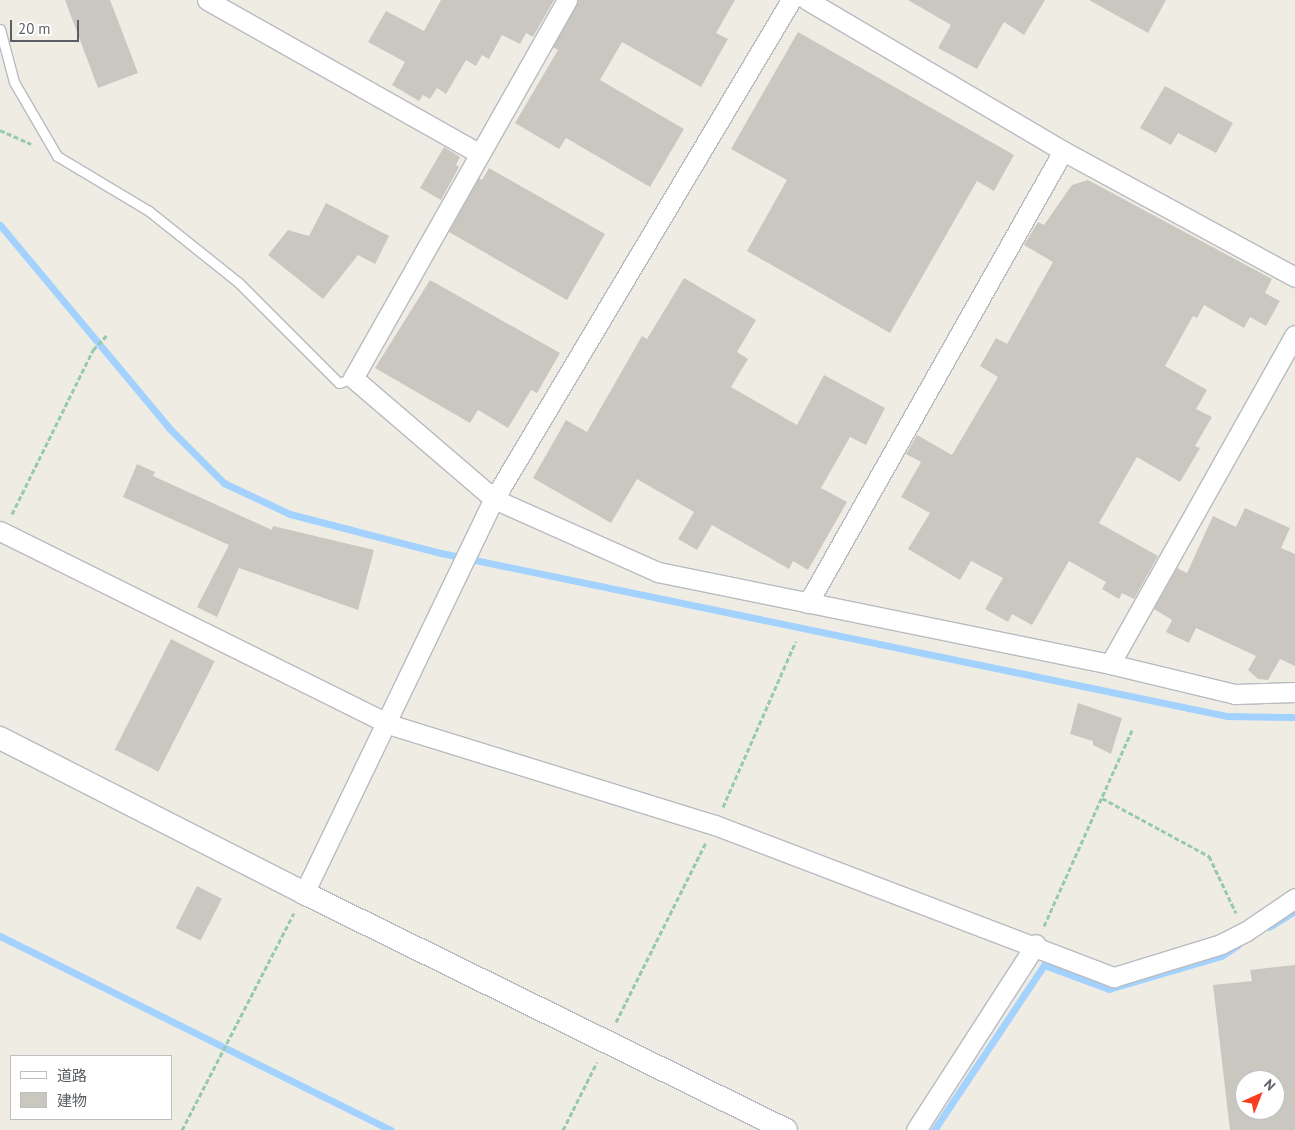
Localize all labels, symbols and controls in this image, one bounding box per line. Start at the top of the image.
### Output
scale bar [12,10,81,42]
text: 20 m [18,19,51,38]
legend [10,1055,172,1120]
text: 道路 [57,1066,87,1085]
north arrow [1235,1070,1285,1120]
text: N [1260,1075,1279,1095]
text: 建物 [57,1091,87,1110]

